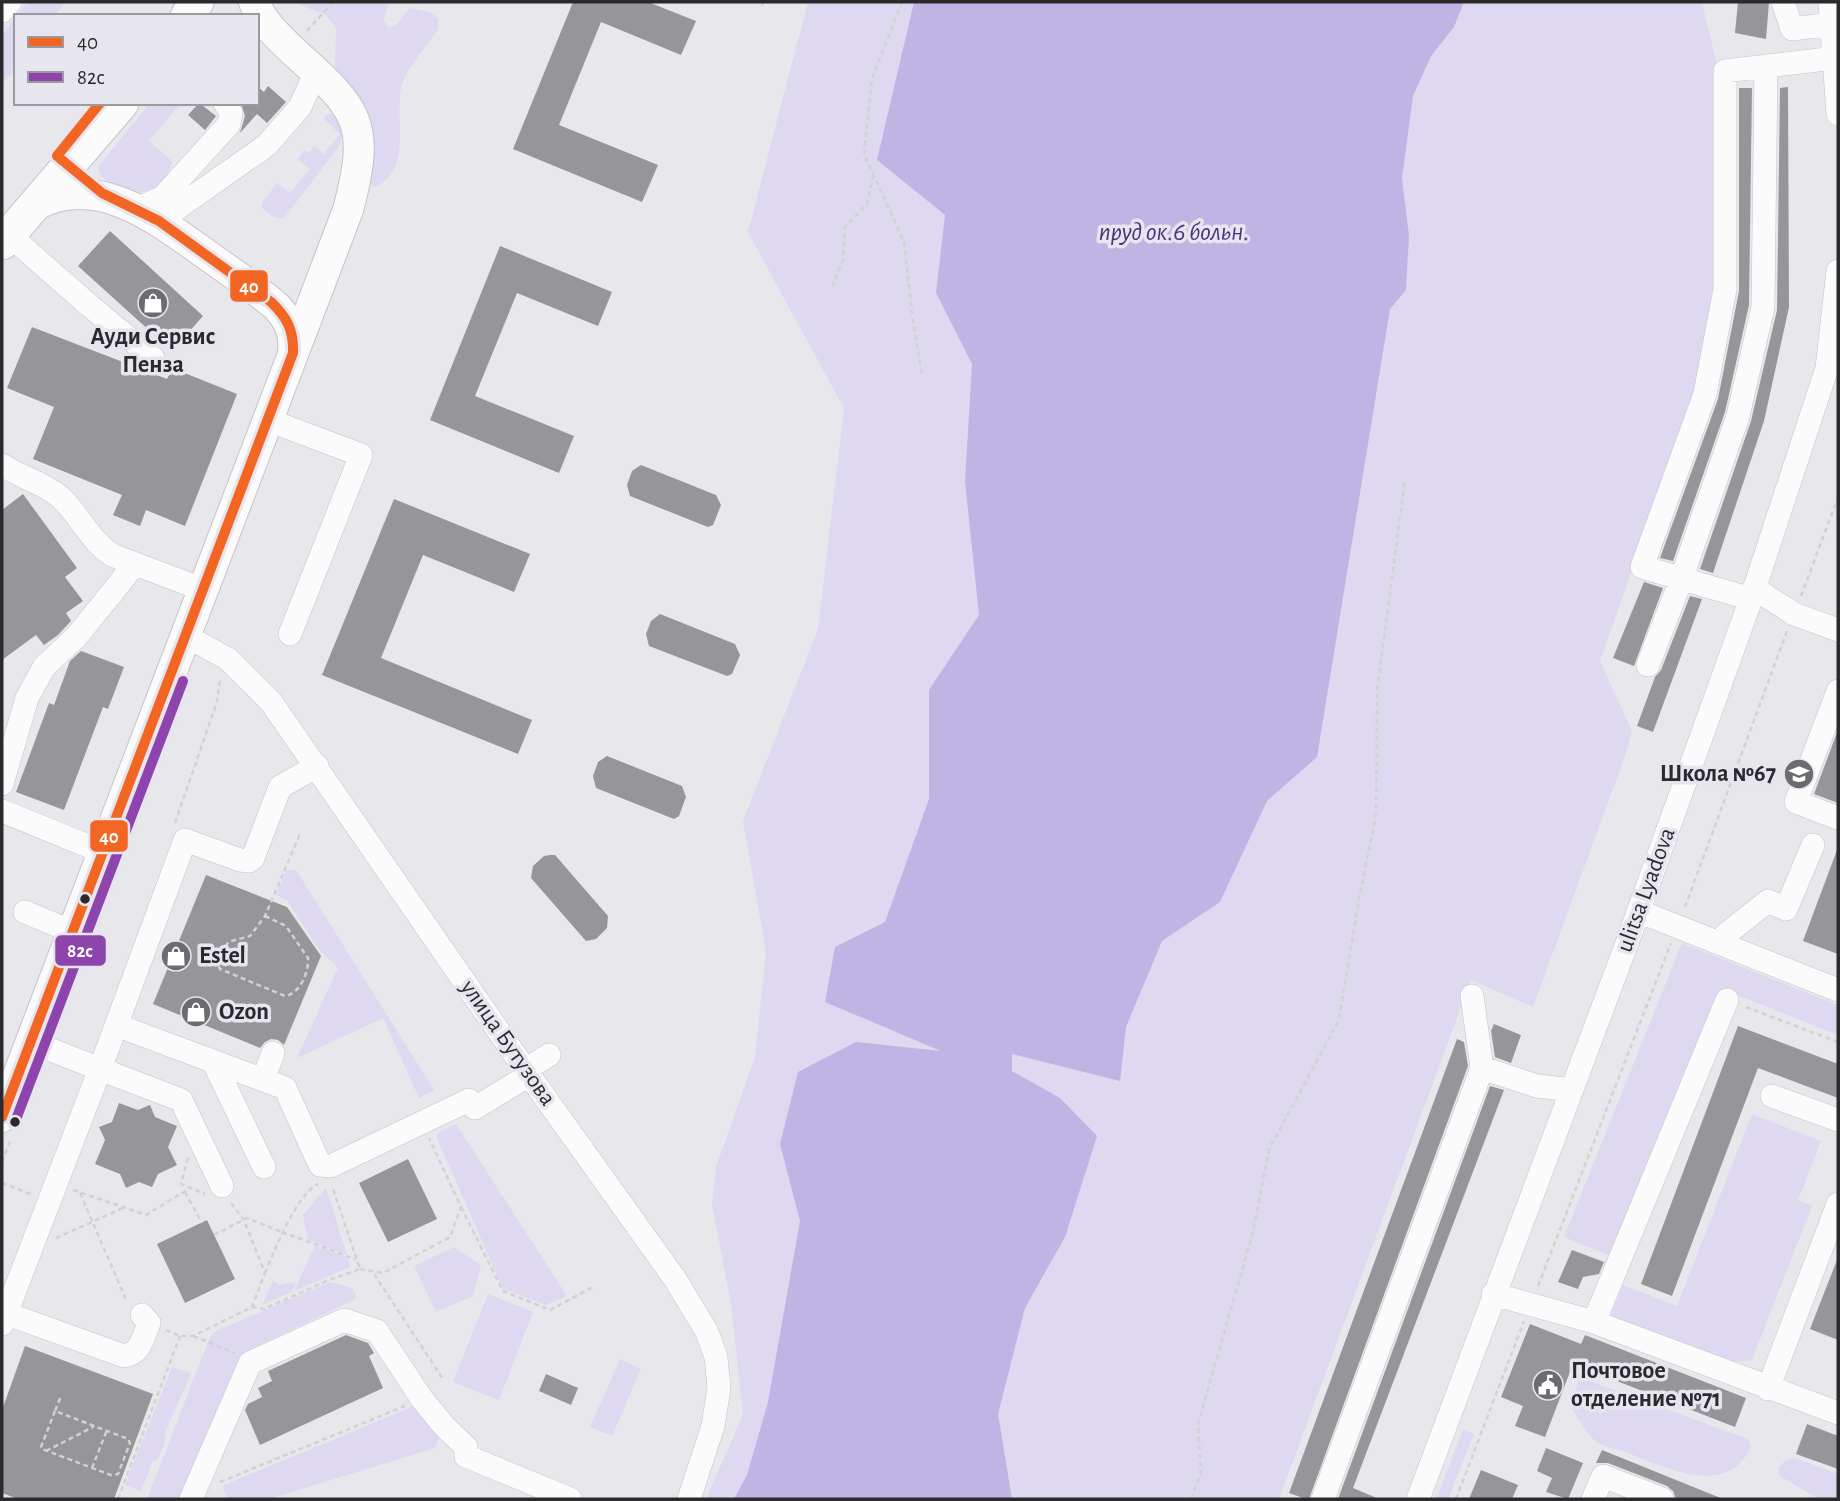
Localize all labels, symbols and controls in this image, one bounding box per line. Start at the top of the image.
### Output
legend [14,14,259,105]
text: 40 [77,32,98,53]
text: 82с [77,67,105,88]
water label: пруд ок.6 больн. [1099,219,1249,245]
line badge: 40 [229,269,269,303]
text: 40 [239,278,259,297]
shop icon: Ауди Сервис Пенза [136,286,170,320]
place label: Ауди Сервис Пенза [91,325,215,377]
school or university icon: Школа №67 [1782,757,1816,791]
place label: Школа №67 [1660,762,1776,786]
line badge: 40 [89,819,129,853]
street label: ulitsa Lyadova [1612,825,1680,955]
text: 40 [99,828,119,847]
unlabelled marker [78,892,92,906]
line badge: 82с [54,934,107,967]
shop icon: Estel [159,939,193,973]
text: 82с [67,942,93,961]
place label: Estel [199,944,246,968]
street label: улица Бутузова [455,975,560,1110]
shop icon: Ozon [179,995,213,1029]
place label: Ozon [219,1000,269,1024]
unlabelled marker [8,1115,22,1129]
place label: Почтовое отделение №71 [1571,1359,1721,1411]
public building icon: Почтовое отделение №71 [1531,1368,1565,1402]

